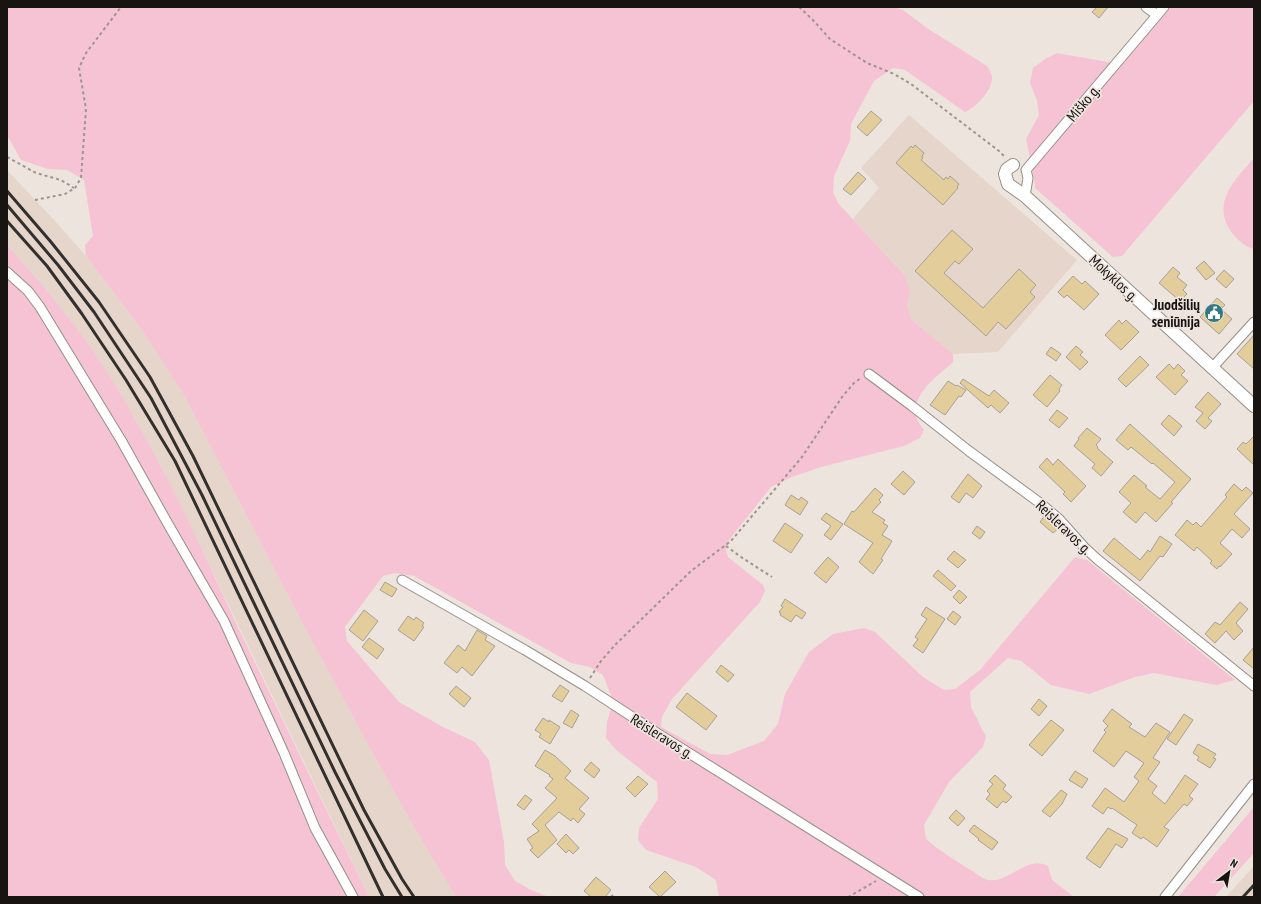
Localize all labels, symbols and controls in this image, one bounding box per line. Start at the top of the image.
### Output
street label: Miško g. [1062,80,1104,125]
street label: Mokyklos g. [1085,250,1143,306]
place label: Juodšilių seniūnija [1152,295,1200,331]
public building icon: Juodšilių seniūnija [1203,302,1225,324]
street label: Reisleravos g. [1032,496,1096,559]
street label: Reisleravos g. [627,709,697,763]
north arrow [1209,852,1249,892]
text: N [1228,856,1240,871]

